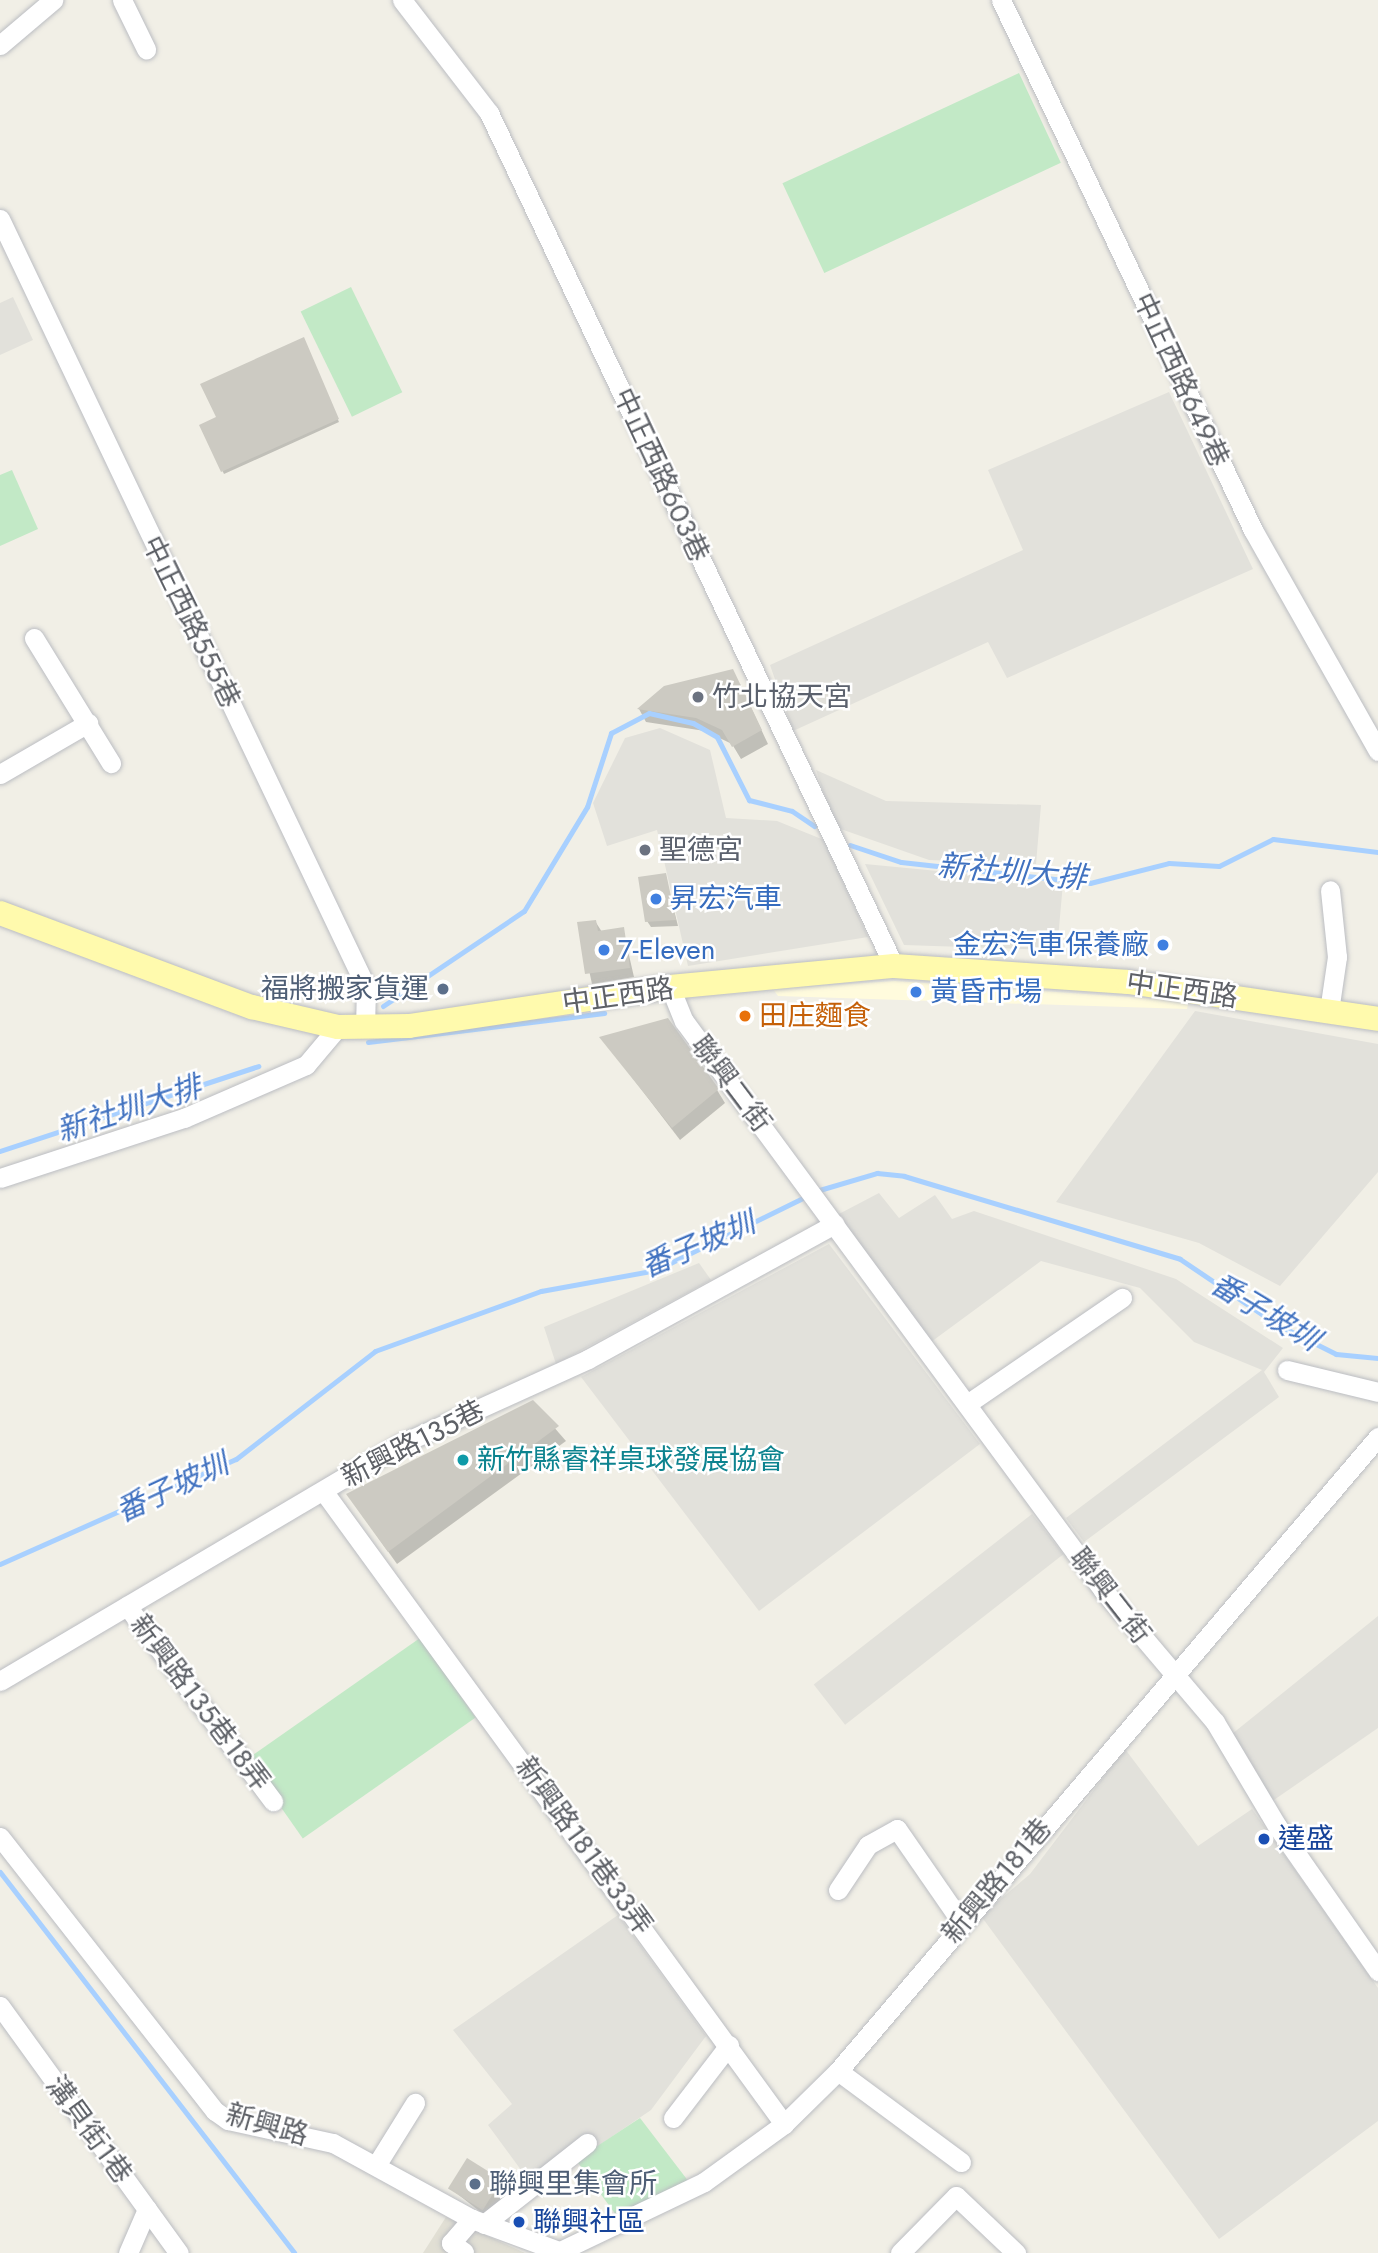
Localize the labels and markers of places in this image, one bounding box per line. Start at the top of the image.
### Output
place label: 竹北協天宮 [712,680,852,714]
marker: 竹北協天宮 [690,689,706,705]
place label: 聖德宮 [659,833,743,867]
marker: 聖德宮 [637,842,653,858]
place label: 昇宏汽車 [670,882,782,916]
marker: 昇宏汽車 [648,891,664,907]
place label: 金宏汽車保養廠 [953,928,1149,962]
place label: 7-Eleven [618,933,715,967]
marker: 金宏汽車保養廠 [1155,937,1171,953]
marker: 7-Eleven [596,942,612,958]
place label: 福將搬家貨運 [261,972,429,1006]
place label: 黃昏市場 [930,975,1042,1009]
marker: 福將搬家貨運 [435,981,451,997]
marker: 黃昏市場 [908,984,924,1000]
place label: 田庄麵食 [759,999,871,1033]
marker: 田庄麵食 [737,1008,753,1024]
place label: 新竹縣睿祥桌球發展協會 [477,1443,785,1477]
marker: 新竹縣睿祥桌球發展協會 [455,1452,471,1468]
place label: 達盛 [1278,1822,1334,1856]
marker: 達盛 [1256,1831,1272,1847]
place label: 聯興里集會所 [489,2167,657,2201]
marker: 聯興里集會所 [467,2176,483,2192]
place label: 聯興社區 [533,2205,645,2239]
marker: 聯興社區 [511,2214,527,2230]

